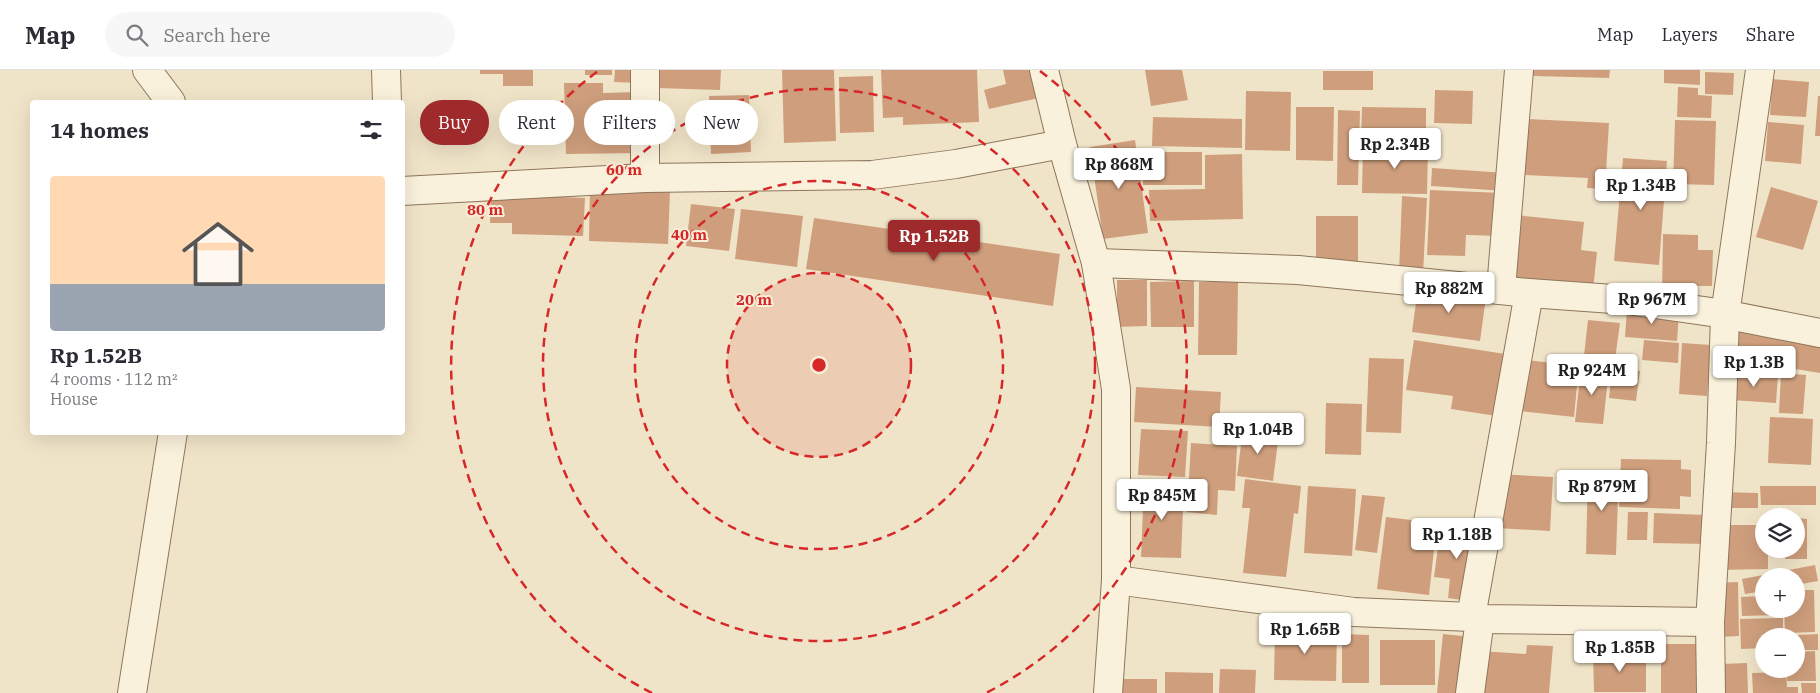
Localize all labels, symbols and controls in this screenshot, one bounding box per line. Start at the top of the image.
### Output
search box [105,12,455,57]
text: Map [25,19,75,51]
icon: search [123,21,151,49]
text: Search here [163,23,270,47]
text: Map [1597,23,1634,46]
text: Layers [1662,23,1718,46]
text: Share [1746,23,1795,46]
chip: Buy [420,100,489,145]
chip: Rent [499,100,574,145]
chip: Filters [584,100,675,145]
chip: New [685,100,758,145]
text: 14 homes [50,116,149,144]
icon: filters [357,116,385,144]
pin: Rp 2.34B [1343,128,1447,170]
text: Rp 2.34B [1360,134,1430,154]
pin: Rp 868M [1073,148,1165,190]
text: Rp 868M [1085,154,1153,174]
text: 60 m [606,160,642,179]
pin: Rp 1.34B [1589,168,1693,211]
text: Rp 1.34B [1606,175,1676,195]
text: 80 m [467,200,503,219]
icon: home [173,209,263,299]
pin: Rp 1.52B [882,220,986,262]
text: 40 m [671,225,707,244]
text: Rp 1.52B [899,226,969,246]
pin: Rp 882M [1403,272,1495,314]
text: Rp 882M [1415,278,1483,298]
pin: Rp 967M [1606,282,1698,325]
text: Rp 967M [1618,289,1686,309]
text: 20 m [736,290,772,309]
text: Rp 1.52B [50,341,142,369]
pin: Rp 1.3B [1708,346,1800,388]
text: Rp 1.3B [1724,352,1784,372]
pin: Rp 924M [1546,354,1638,396]
centre of rings [810,356,828,374]
text: Rp 924M [1558,360,1626,380]
text: 4 rooms · 112 m² [50,369,178,389]
text: House [50,389,98,409]
pin: Rp 1.04B [1206,412,1310,455]
text: Rp 1.04B [1223,419,1293,439]
pin: Rp 879M [1556,470,1648,512]
text: Rp 879M [1568,476,1636,496]
pin: Rp 845M [1116,478,1208,521]
text: Rp 845M [1128,485,1196,505]
map controls [1755,508,1805,678]
button: layers [1755,508,1805,558]
pin: Rp 1.18B [1405,518,1509,560]
text: Rp 1.18B [1422,524,1492,544]
button: + [1755,568,1805,618]
pin: Rp 1.65B [1253,612,1357,655]
text: Rp 1.65B [1270,619,1340,639]
button: − [1755,628,1805,678]
pin: Rp 1.85B [1568,630,1672,673]
text: Rp 1.85B [1585,637,1655,657]

